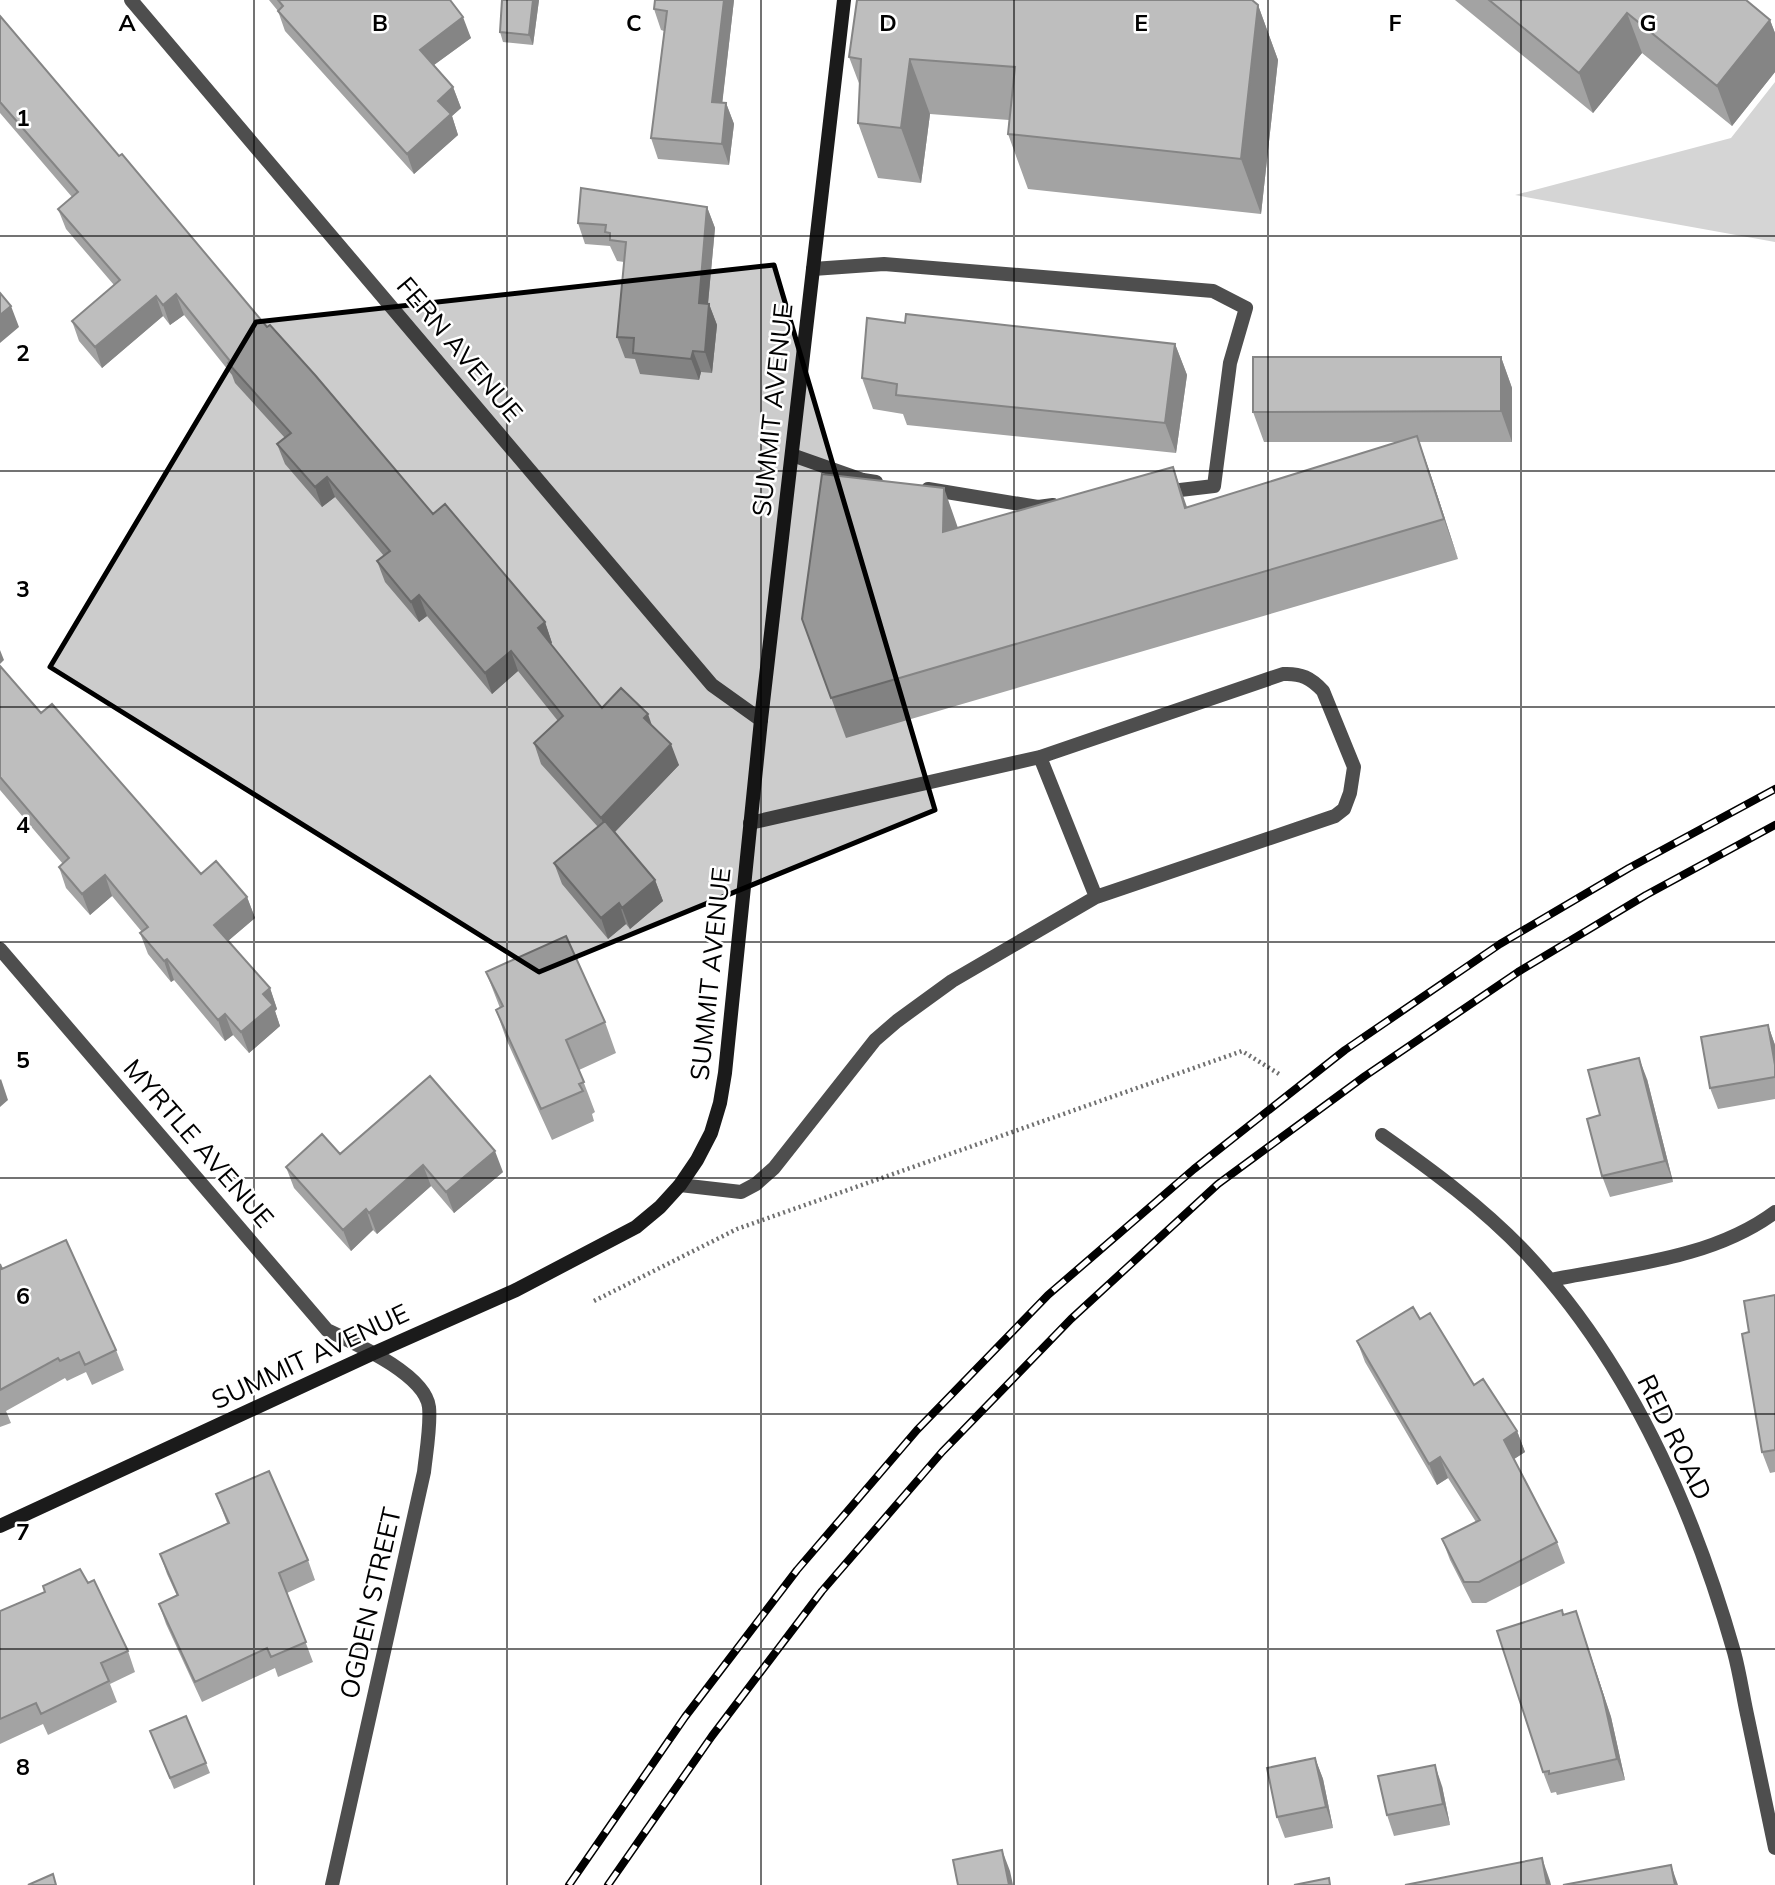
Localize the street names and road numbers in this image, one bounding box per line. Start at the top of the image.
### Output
street label: FERN AVENUE [390,270,530,428]
street label: SUMMIT AVENUE [744,302,800,518]
street label: SUMMIT AVENUE [682,866,738,1082]
street label: MYRTLE AVENUE [117,1052,281,1234]
street label: SUMMIT AVENUE [206,1296,414,1416]
street label: RED ROAD [1630,1369,1720,1505]
street label: OGDEN STREET [332,1504,408,1702]

